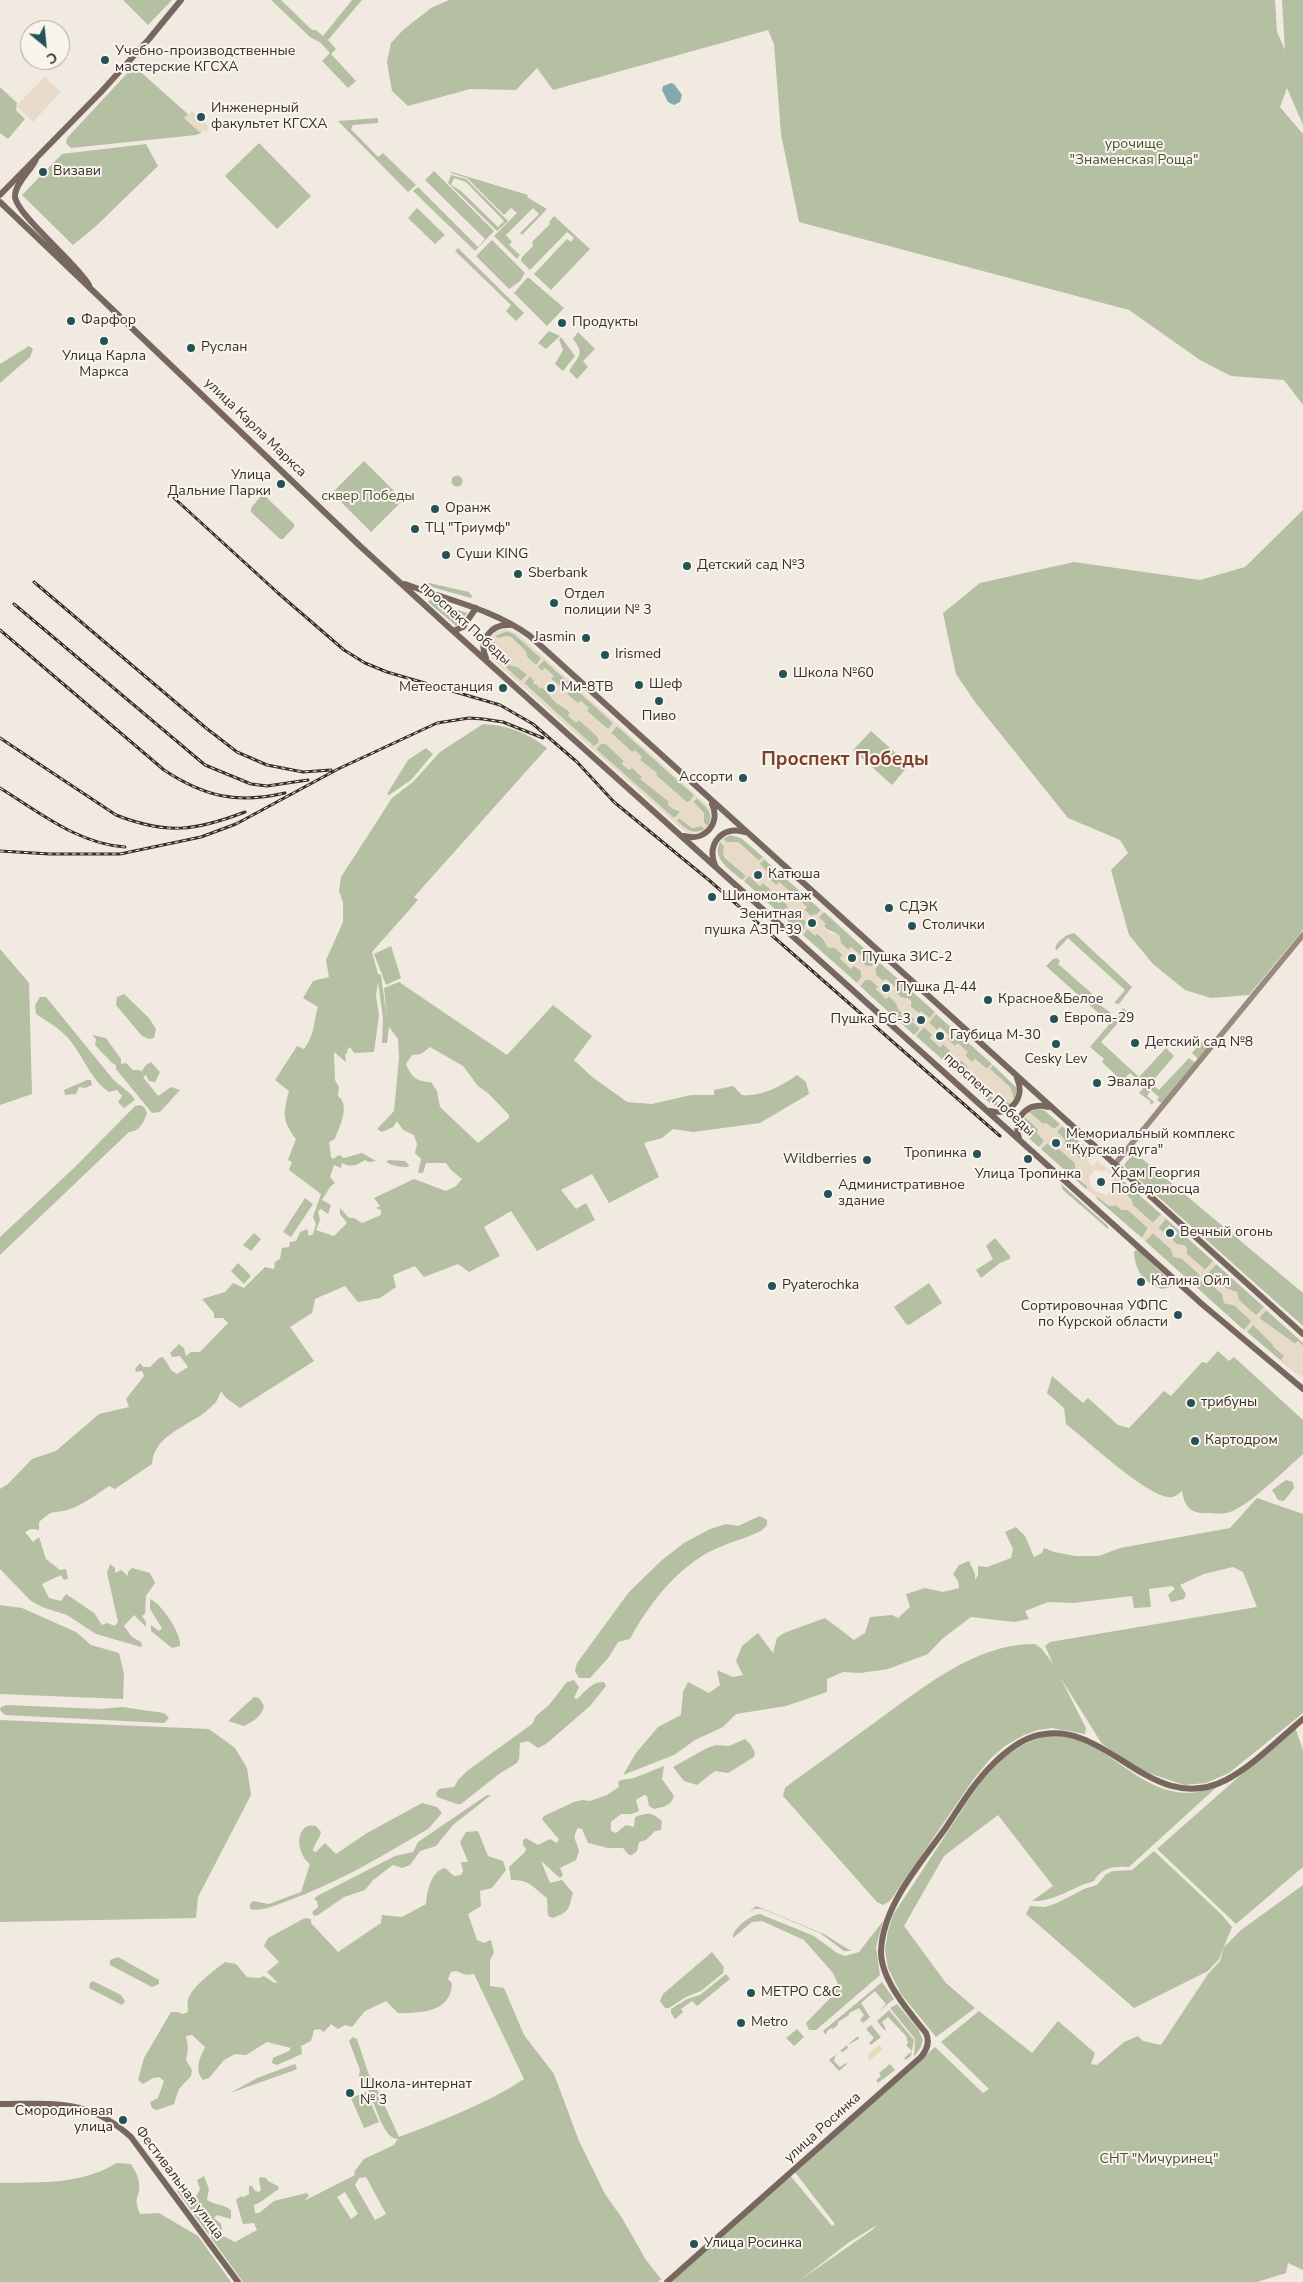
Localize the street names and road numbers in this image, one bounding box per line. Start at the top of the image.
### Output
street label: улица Карла Маркса [200,375,310,481]
street label: проспект Победы [416,579,514,669]
street label: проспект Победы [940,1050,1038,1140]
street label: улица Росинка [781,2089,865,2167]
street label: Фестивальная улица [131,2123,227,2243]

